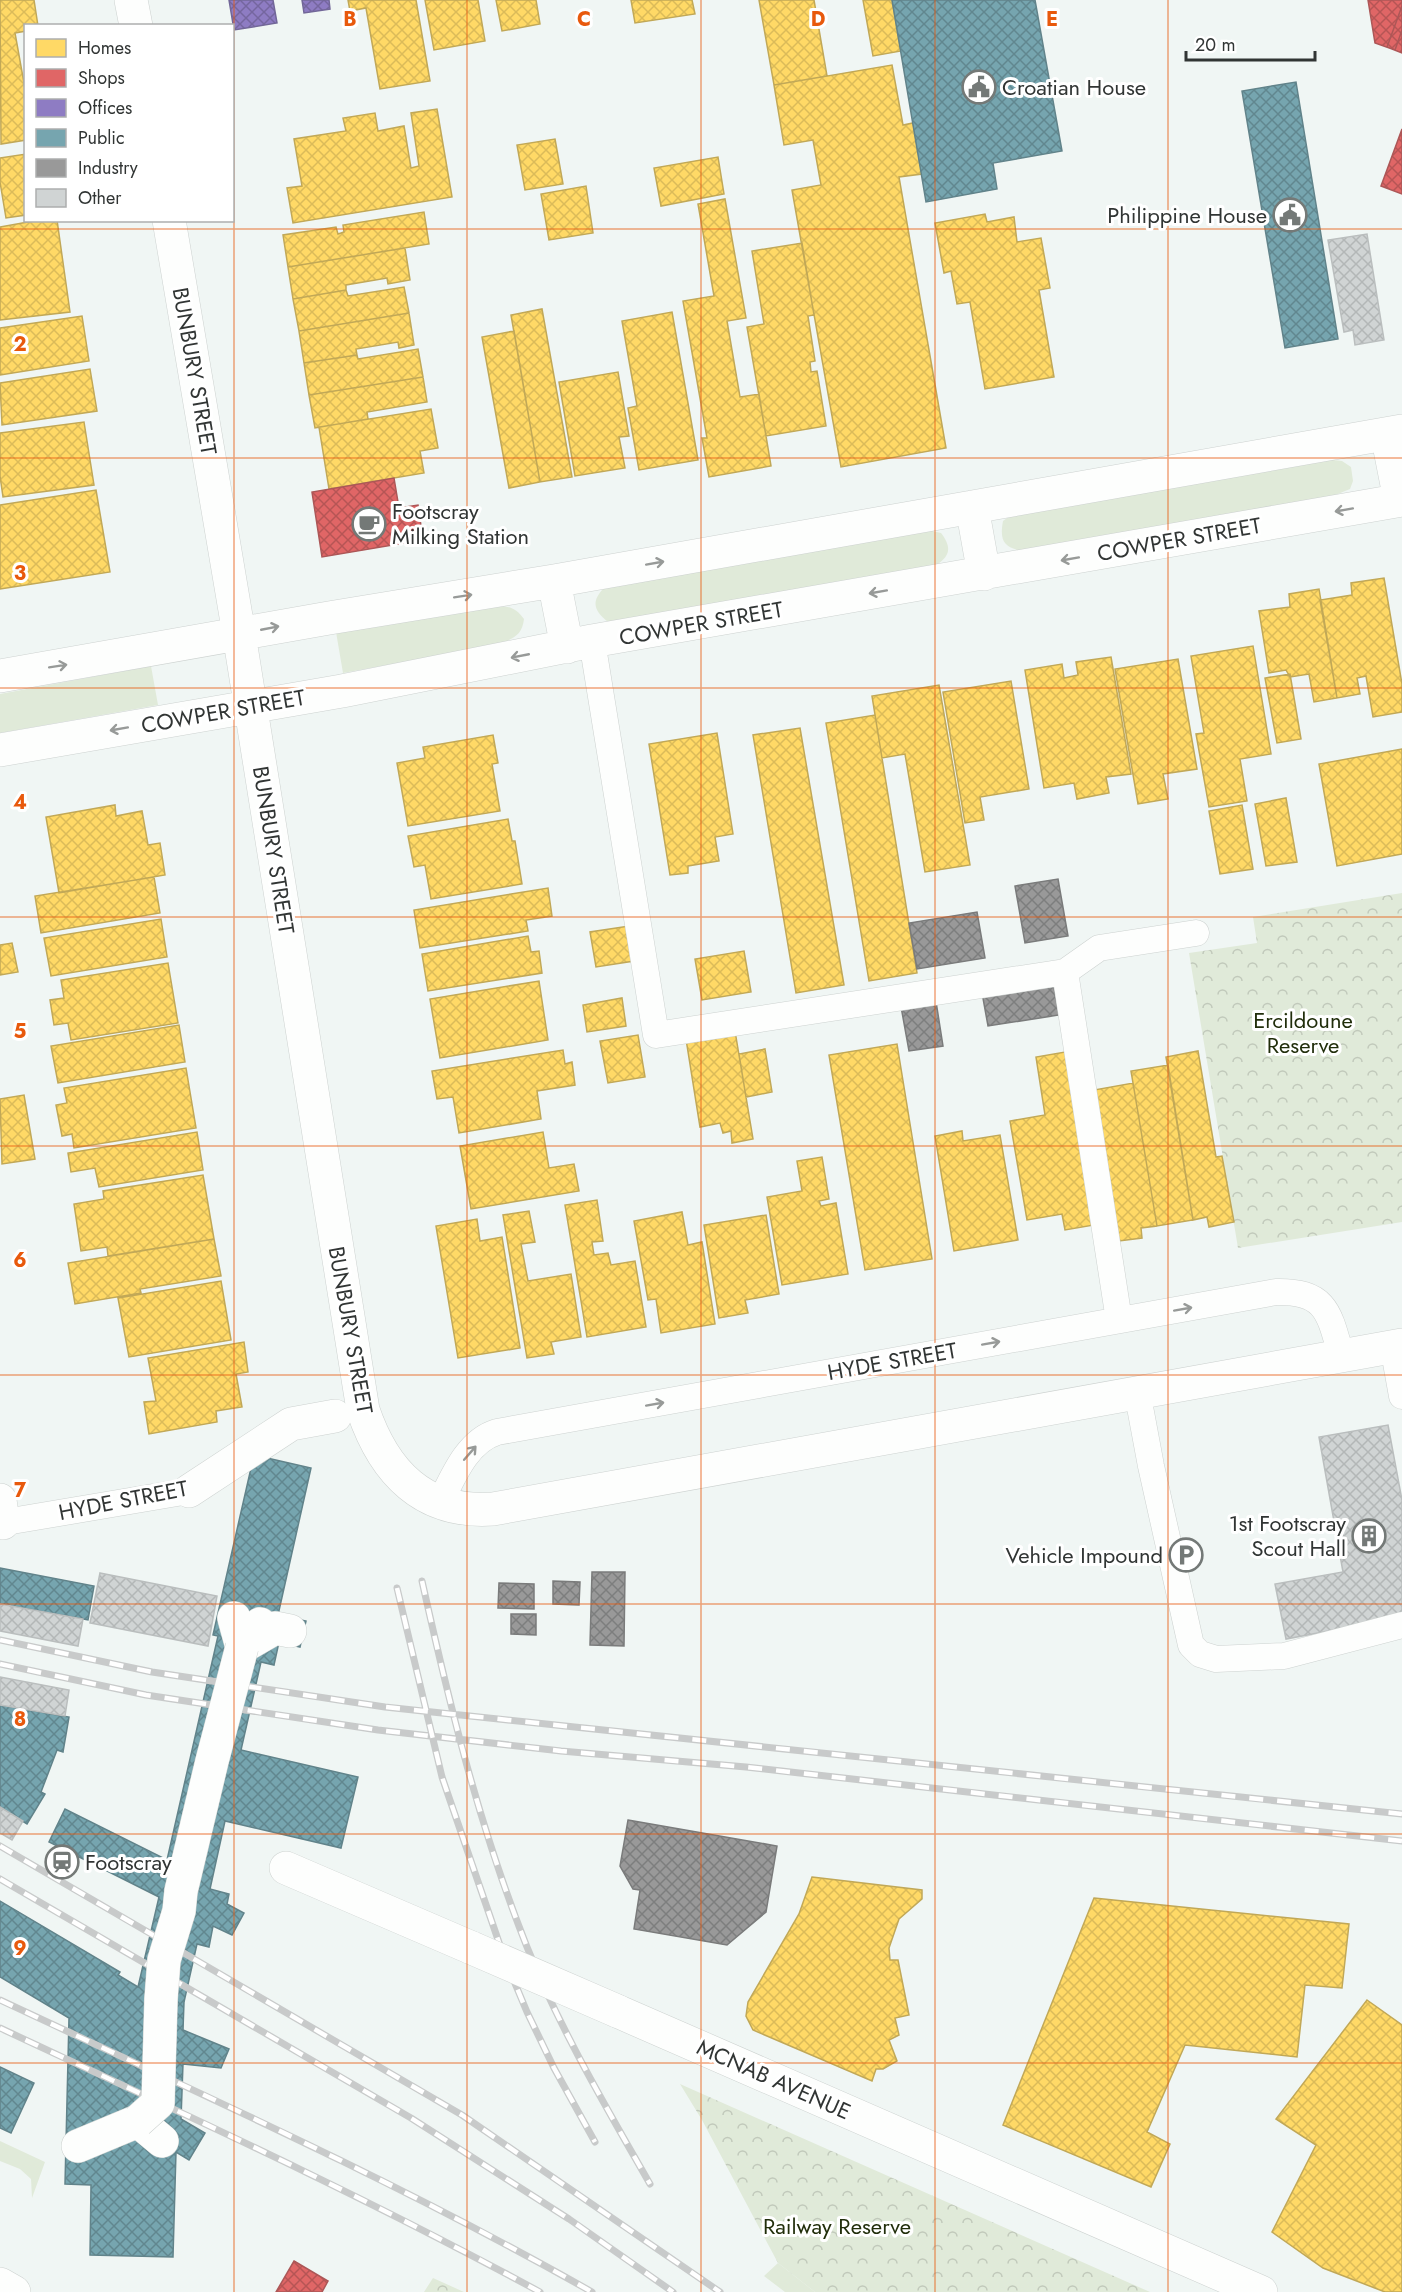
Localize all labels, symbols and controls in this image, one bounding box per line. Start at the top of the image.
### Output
text: B [343,5,357,34]
text: C [577,5,591,34]
text: D [811,5,825,34]
text: E [1046,5,1058,34]
legend [24,24,234,222]
scale bar [1186,24,1315,62]
text: 20 m [1195,32,1235,58]
text: Homes [78,35,131,61]
text: Shops [78,65,125,91]
public building icon: Croatian House [961,69,997,105]
place label: Croatian House [1002,71,1146,103]
text: Offices [78,95,132,121]
text: Public [78,125,125,151]
text: Industry [78,155,138,181]
text: Other [78,185,122,211]
public building icon: Philippine House [1272,197,1308,233]
place label: Philippine House [1107,199,1267,231]
street label: BUNBURY STREET [165,285,226,458]
text: 2 [13,330,27,359]
place label: Footscray Milking Station [392,495,529,552]
one-way arrow [1335,505,1355,516]
cafe icon: Footscray Milking Station [351,506,387,542]
street label: COWPER STREET [1095,509,1264,569]
one-way arrow [1060,554,1080,565]
one-way arrow [645,557,664,568]
text: 3 [14,559,26,588]
one-way arrow [868,587,888,598]
one-way arrow [452,590,472,601]
street label: COWPER STREET [617,593,786,653]
one-way arrow [260,622,280,633]
one-way arrow [511,651,531,662]
one-way arrow [47,660,67,671]
street label: COWPER STREET [139,681,308,741]
one-way arrow [110,724,129,735]
street label: BUNBURY STREET [245,764,303,937]
text: 4 [13,788,27,817]
park label: Ercildoune Reserve [1253,1004,1353,1061]
text: 5 [14,1017,27,1046]
street label: BUNBURY STREET [321,1244,382,1417]
text: 6 [13,1246,27,1275]
one-way arrow [1173,1303,1193,1314]
street label: HYDE STREET [825,1334,960,1388]
one-way arrow [981,1337,1001,1348]
one-way arrow [644,1398,664,1409]
one-way arrow [463,1446,477,1461]
street label: HYDE STREET [56,1472,191,1528]
text: 7 [14,1476,27,1505]
place label: 1st Footscray Scout Hall [1229,1507,1346,1564]
building icon: 1st Footscray Scout Hall [1351,1518,1387,1554]
parking icon: Vehicle Impound [1168,1537,1204,1573]
place label: Vehicle Impound [1005,1539,1163,1571]
text: 8 [14,1705,26,1734]
station icon: Footscray [44,1844,80,1880]
place label: Footscray [85,1846,172,1878]
text: 9 [13,1934,27,1963]
street label: MCNAB AVENUE [692,2031,856,2127]
park label: Railway Reserve [763,2210,911,2242]

